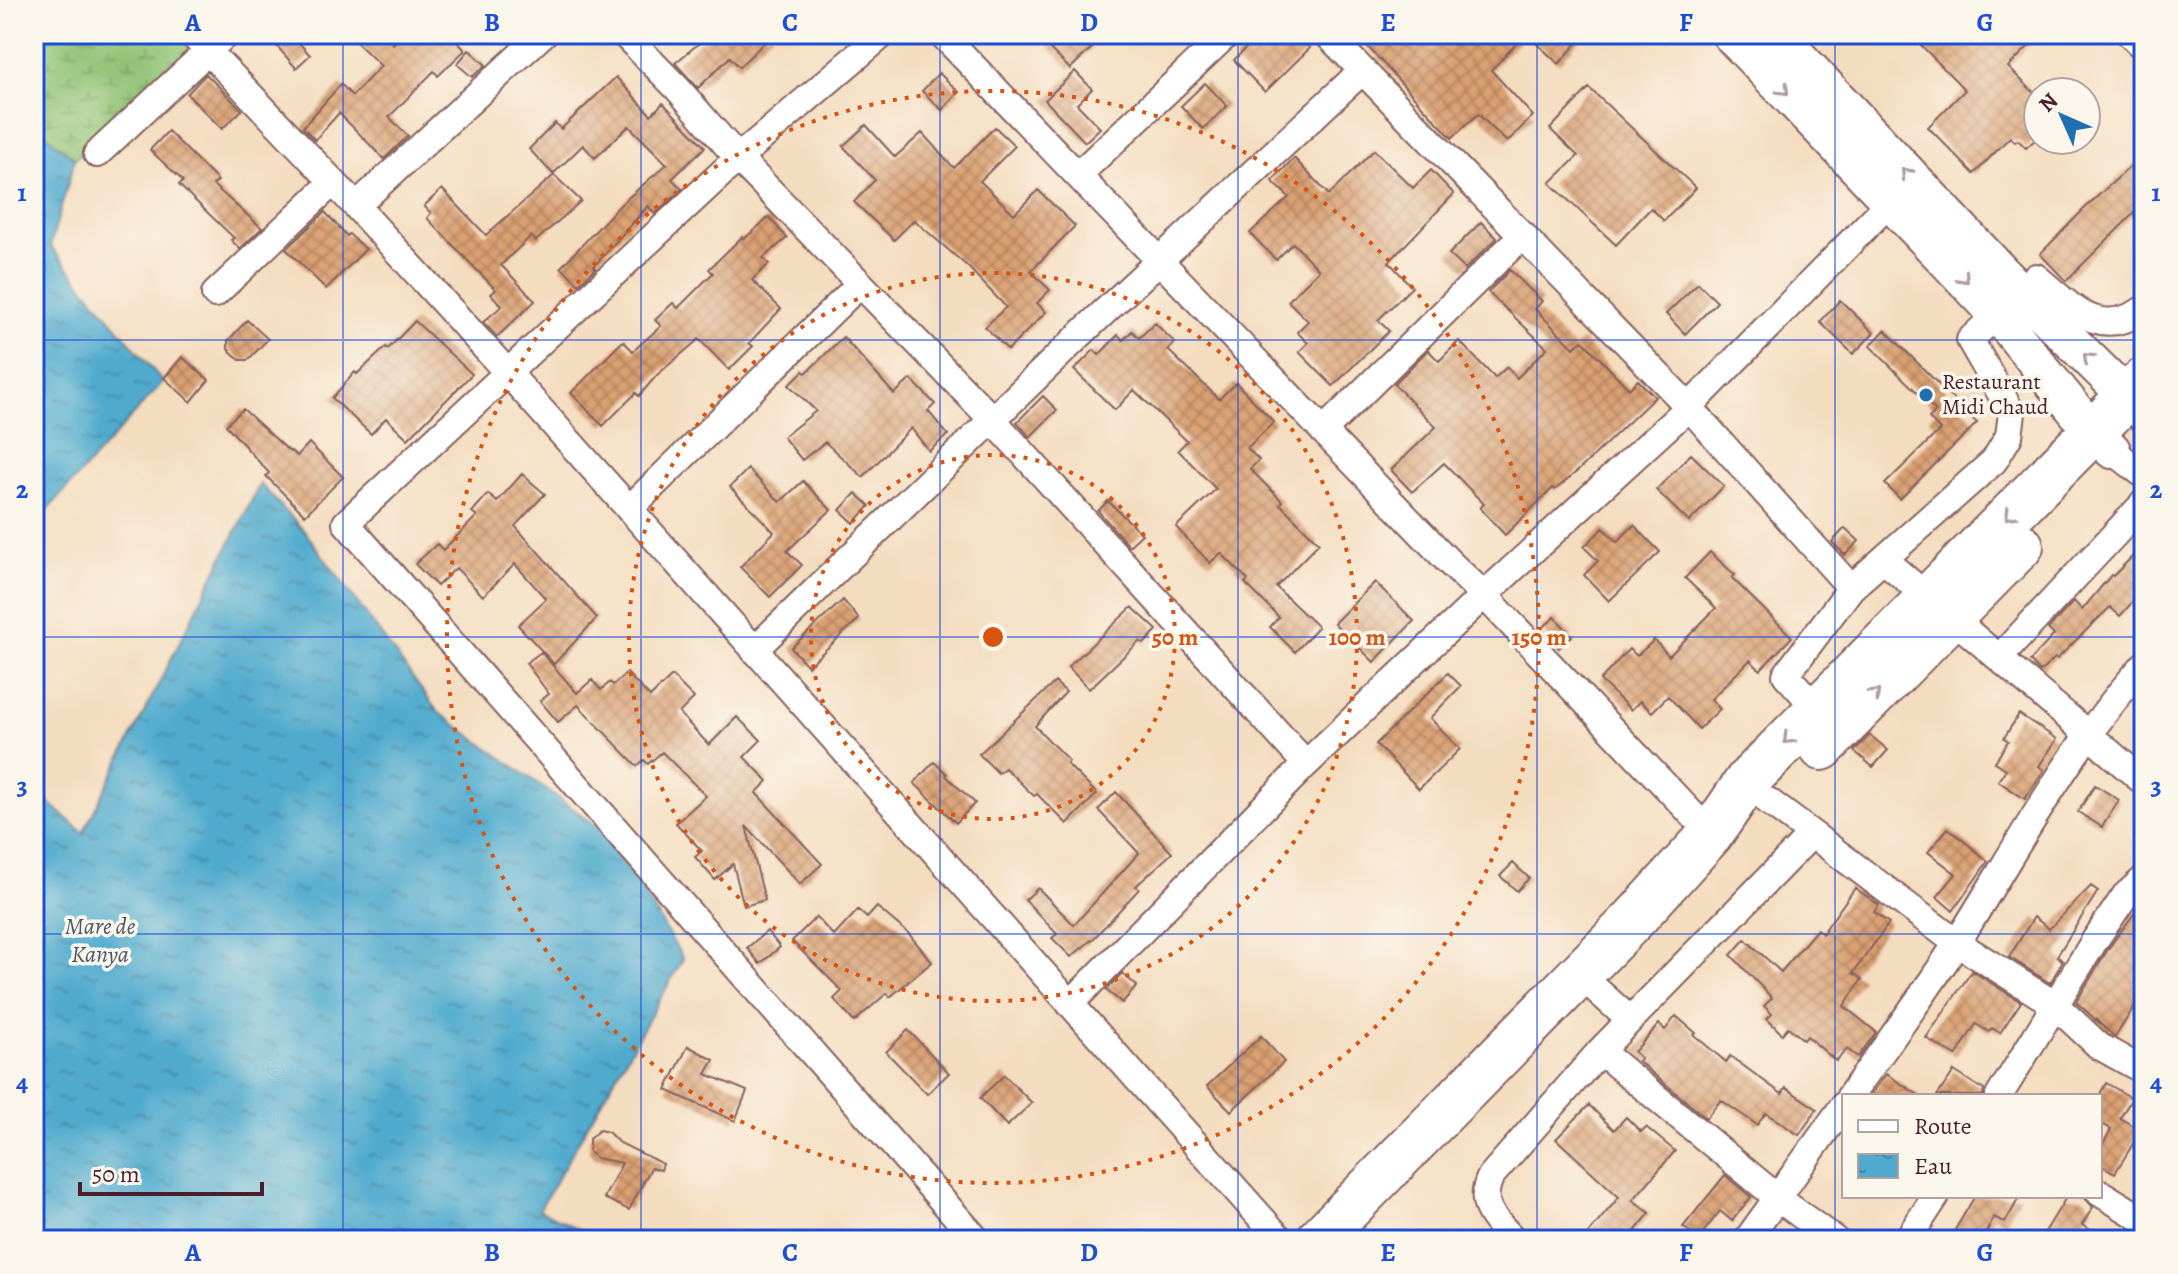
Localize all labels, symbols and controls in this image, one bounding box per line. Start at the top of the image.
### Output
text: A [184,5,202,40]
text: B [484,5,500,40]
text: C [782,5,798,40]
text: D [1080,5,1098,40]
text: E [1380,5,1396,40]
text: F [1679,5,1693,40]
text: G [1976,5,1994,40]
north arrow [2022,76,2102,156]
one-way arrow [1775,81,1790,95]
text: N [2032,86,2065,119]
one-way arrow [1902,167,1916,182]
text: 1 [17,175,27,210]
text: 1 [2151,175,2161,210]
one-way arrow [1955,269,1969,283]
one-way arrow [2083,353,2097,368]
place label: Restaurant Midi Chaud [1942,367,2049,422]
marker: Restaurant Midi Chaud [1917,386,1935,404]
text: 2 [16,472,29,507]
text: 2 [2150,472,2163,507]
one-way arrow [2005,506,2019,520]
text: 50 m [1152,621,1198,653]
text: 100 m [1328,621,1386,653]
text: 150 m [1511,621,1567,653]
centre of rings [979,623,1007,651]
one-way arrow [1866,689,1880,704]
one-way arrow [1782,730,1797,744]
text: 3 [16,768,28,803]
text: 3 [2150,768,2162,803]
water label: Mare de Kanya [65,910,136,970]
text: 4 [16,1065,28,1100]
text: 4 [2150,1065,2162,1100]
legend [1842,1094,2102,1198]
text: Route [1914,1110,1972,1142]
scale bar [80,1146,262,1196]
text: Eau [1914,1150,1952,1182]
text: 50 m [92,1158,140,1190]
text: A [184,1235,202,1270]
text: B [484,1235,500,1270]
text: C [782,1235,798,1270]
text: D [1080,1235,1098,1270]
text: E [1380,1235,1396,1270]
text: F [1679,1235,1693,1270]
text: G [1976,1235,1994,1270]

